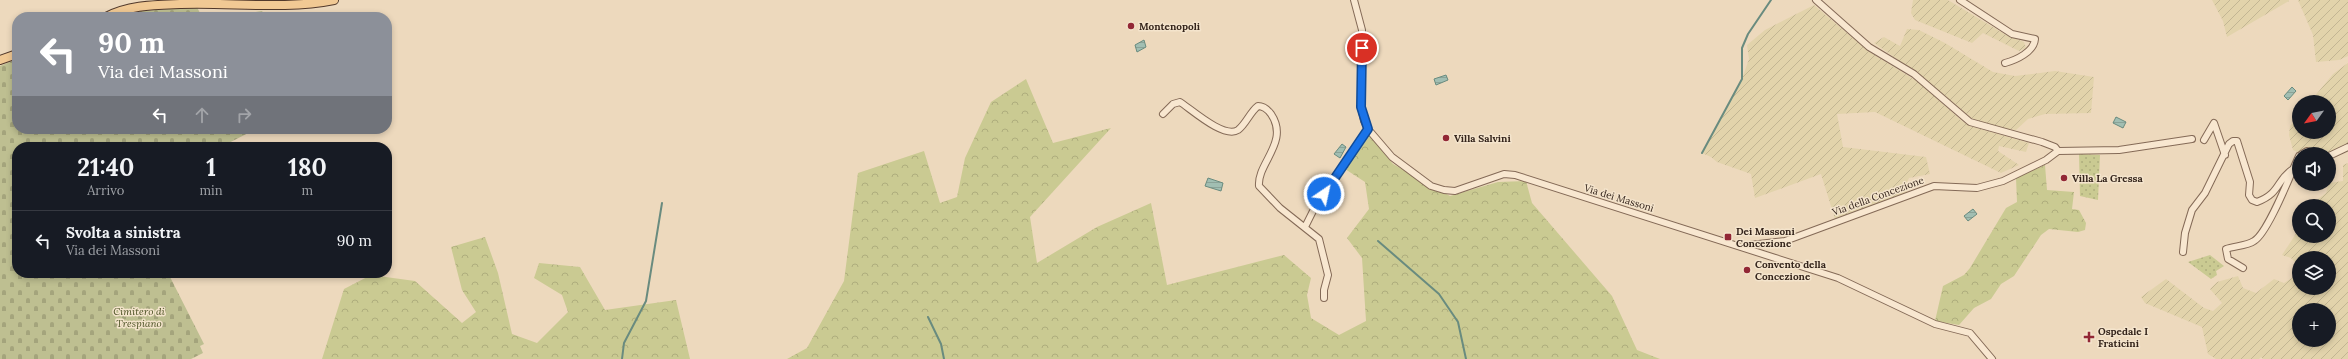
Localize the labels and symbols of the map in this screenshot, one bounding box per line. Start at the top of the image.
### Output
place label: Montenopoli [1139,20,1201,33]
marker: Montenopoli [1126,21,1136,31]
pin [1345,31,1379,65]
north arrow [2292,95,2336,139]
place label: Villa Salvini [1454,132,1511,145]
marker: Villa Salvini [1441,133,1451,143]
place label: Villa La Gressa [2072,172,2143,185]
position arrow [1303,173,1345,215]
street label: Via della Concezione [1830,173,1926,219]
marker: Villa La Gressa [2059,173,2069,183]
street label: Via dei Massoni [1582,181,1656,215]
place label: Dei Massoni Concezione [1736,225,1795,250]
marker: Dei Massoni Concezione [1723,232,1733,242]
place label: Convento della Concezione [1755,258,1827,283]
marker: Convento della Concezione [1742,265,1752,275]
park label: Cimitero di Trespiano [113,305,166,330]
place label: Ospedale I Fraticini [2098,325,2148,350]
marker: Ospedale I Fraticini [2083,331,2095,343]

